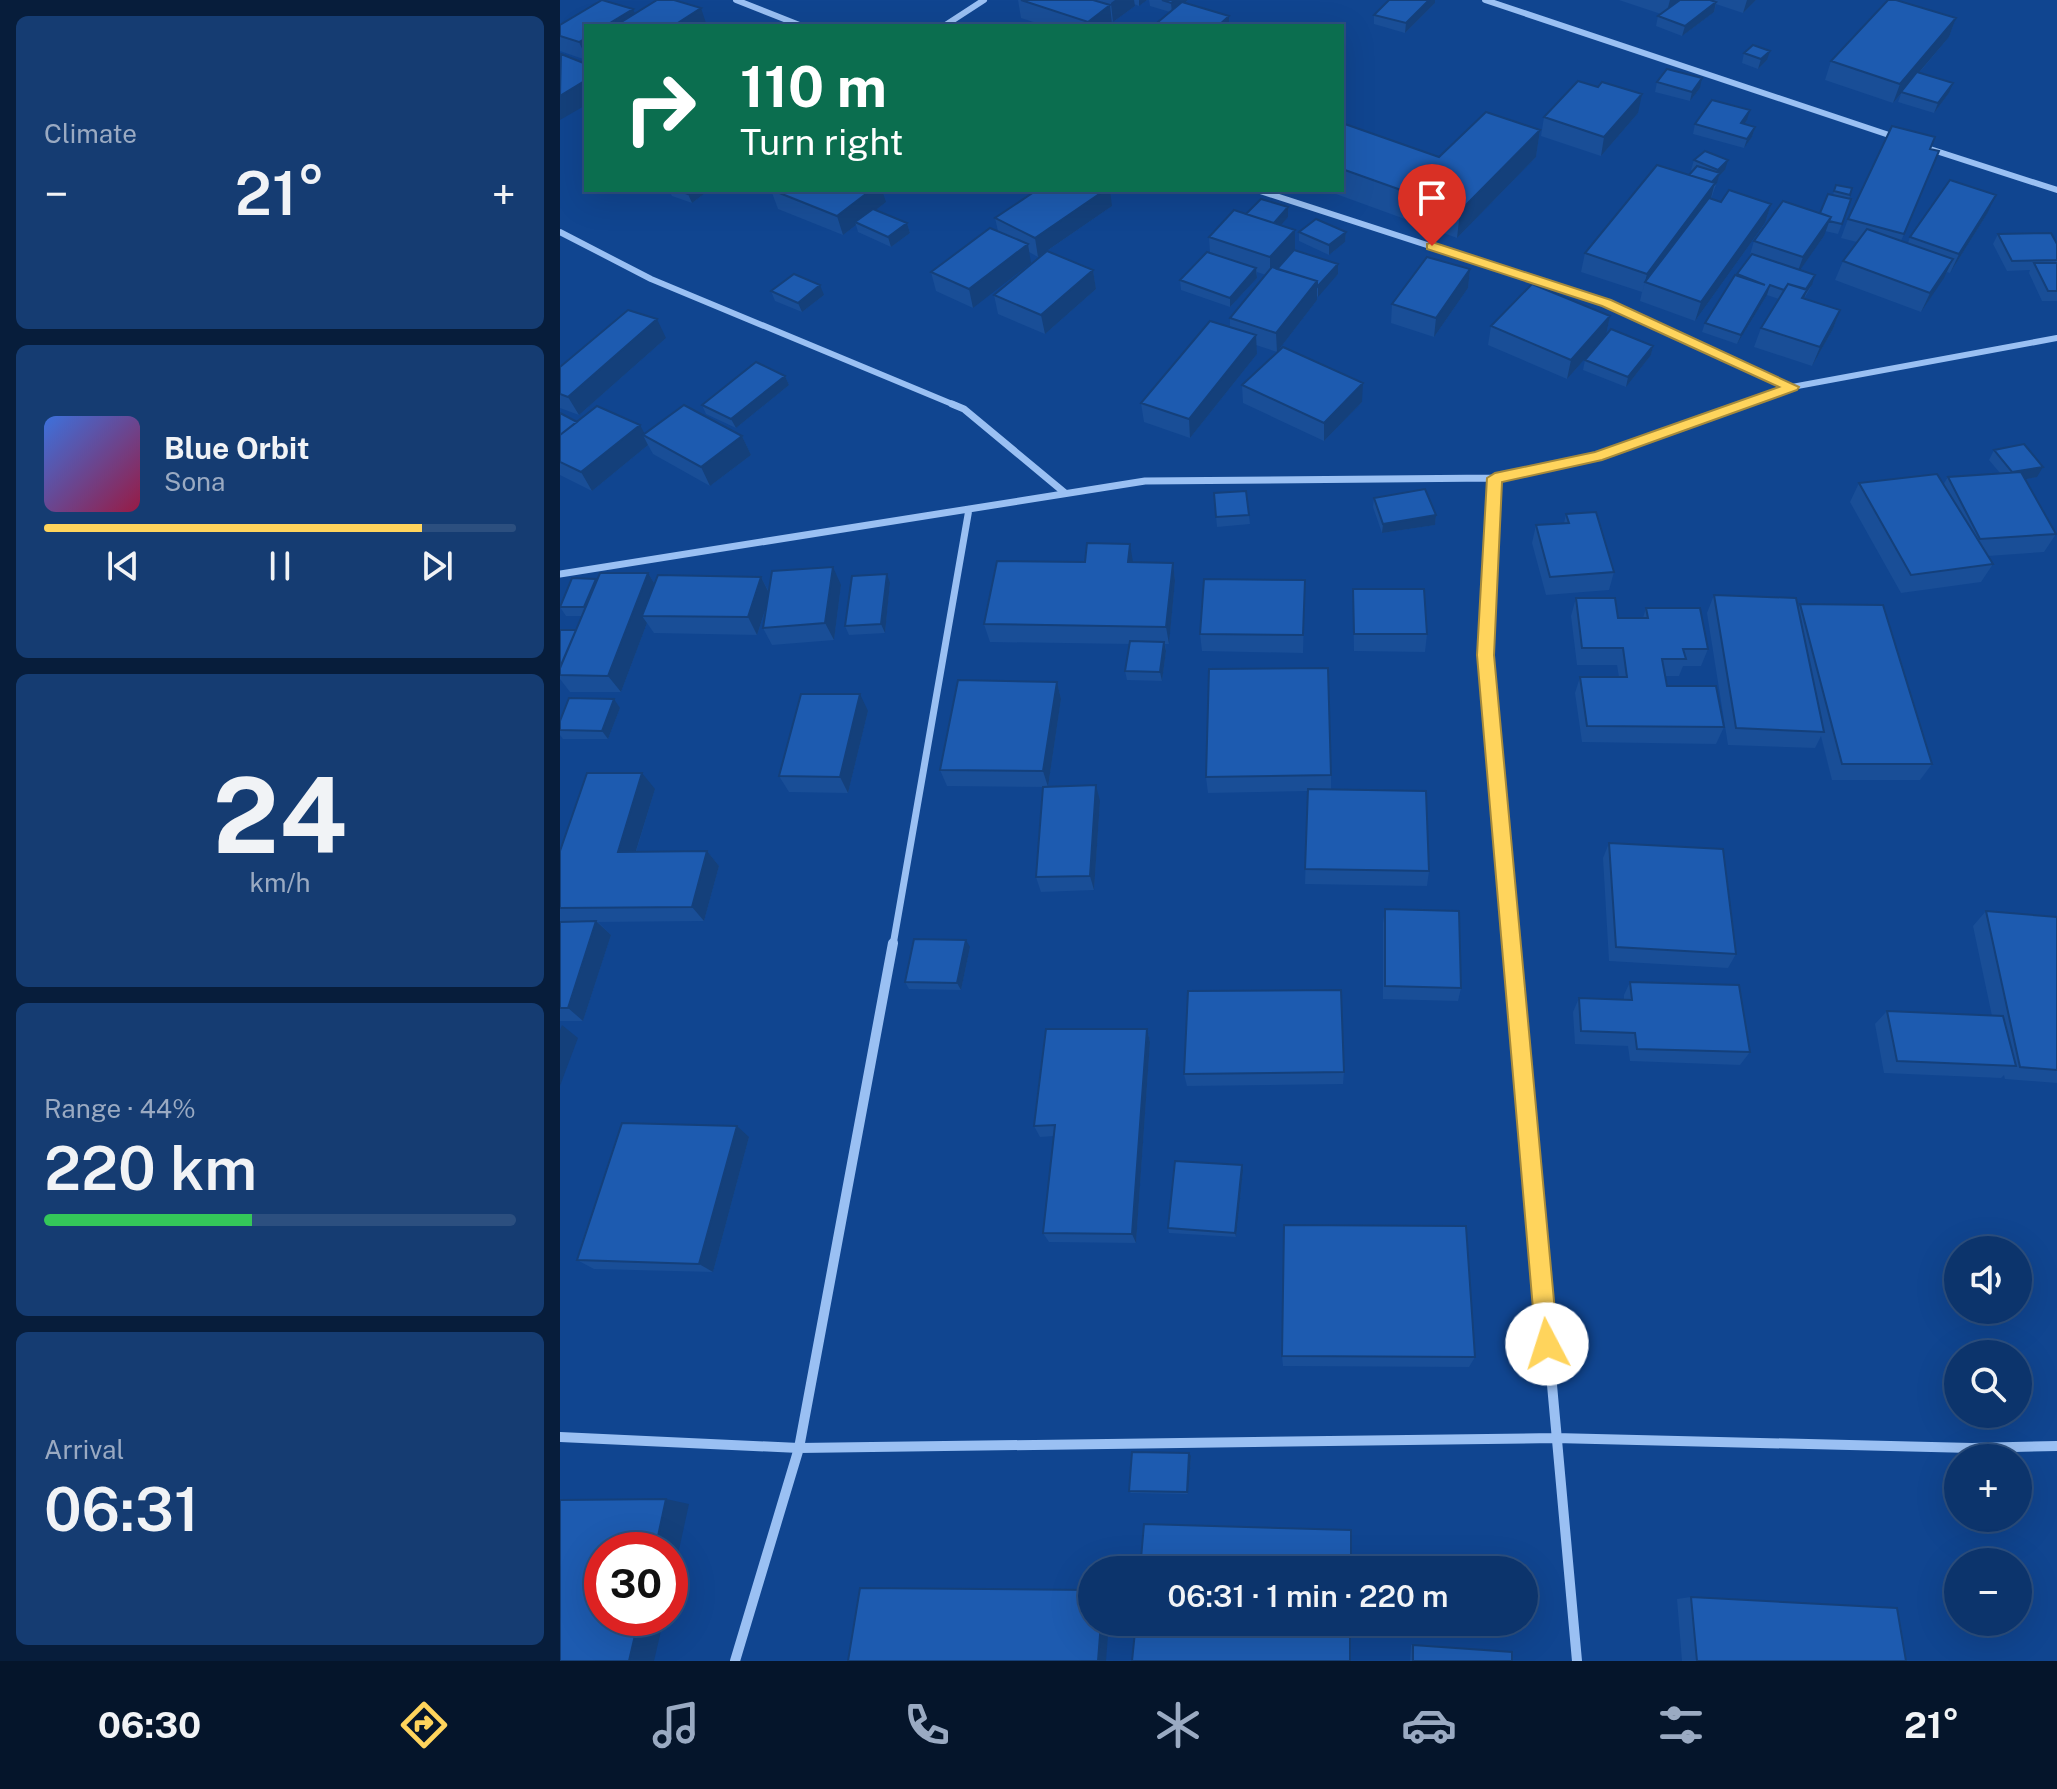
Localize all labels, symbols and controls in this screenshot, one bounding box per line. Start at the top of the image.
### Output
text: 110 m [740,54,887,120]
icon: right [608,56,712,160]
text: Climate [44,118,137,149]
text: Turn right [740,121,903,163]
text: 21° [235,158,325,229]
pin [1398,164,1466,246]
text: − [44,168,68,220]
text: + [492,168,516,220]
icon: arrive [1410,176,1454,220]
text: Blue Orbit [164,430,310,466]
text: Sona [164,466,225,497]
icon: previous [101,544,145,588]
icon: pause [258,544,302,588]
icon: next [415,544,459,588]
text: 24 [213,754,347,876]
text: km/h [249,867,311,898]
text: Range · 44% [44,1093,196,1124]
text: 220 km [44,1133,257,1204]
map controls [1944,1236,2032,1636]
button: sound [1944,1236,2032,1324]
position arrow [1505,1302,1589,1386]
button: search [1944,1340,2032,1428]
text: Arrival [44,1434,124,1465]
button: + [1944,1444,2032,1532]
text: 06:31 [44,1474,199,1545]
speed limit sign: 30 [584,1532,688,1636]
button: − [1944,1548,2032,1636]
text: 06:31 · 1 min · 220 m [1168,1578,1448,1614]
icon: directions [396,1697,452,1753]
icon: music [648,1697,704,1753]
icon: phone [899,1697,955,1753]
icon: climate [1150,1697,1206,1753]
icon: car [1401,1697,1457,1753]
icon: filters [1653,1697,1709,1753]
text: 06:30 [98,1704,201,1746]
text: 21° [1904,1704,1959,1746]

